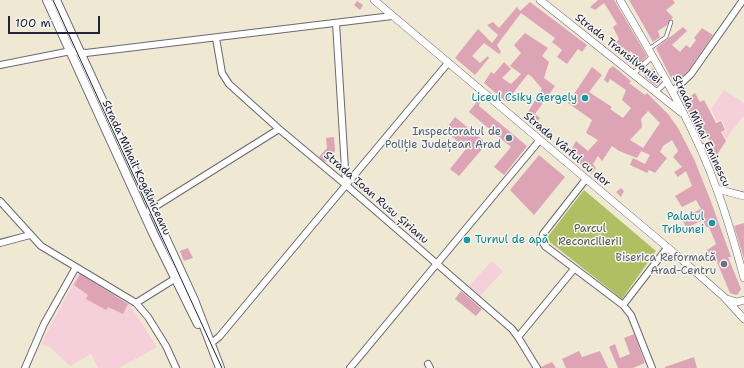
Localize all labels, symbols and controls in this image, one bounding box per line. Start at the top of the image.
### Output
scale bar [10,8,102,34]
street label: Strada Transilvaniei [572,11,664,87]
text: 100 m [15,15,51,31]
street label: Strada Mihai Eminescu [669,73,733,189]
place label: Liceul Csiky Gergely [471,91,577,105]
marker: Liceul Csiky Gergely [580,93,590,103]
street label: Strada Mihail Kogălniceanu [99,98,173,238]
street label: Strada Vârful cu dor [521,110,613,190]
place label: Inspectoratul de Poliție Județean Arad [385,125,501,151]
marker: Inspectoratul de Poliție Județean Arad [504,133,514,143]
street label: Strada Ioan Rusu Șirianu [321,149,431,247]
place label: Palatul Tribunei [662,210,704,236]
marker: Palatul Tribunei [707,218,717,228]
park label: Parcul Reconcilierii [558,222,622,248]
place label: Turnul de apă [475,233,549,247]
marker: Turnul de apă [462,235,472,245]
place label: Biserica Reformată Arad-Centru [616,251,716,277]
marker: Biserica Reformată Arad-Centru [719,259,729,269]

